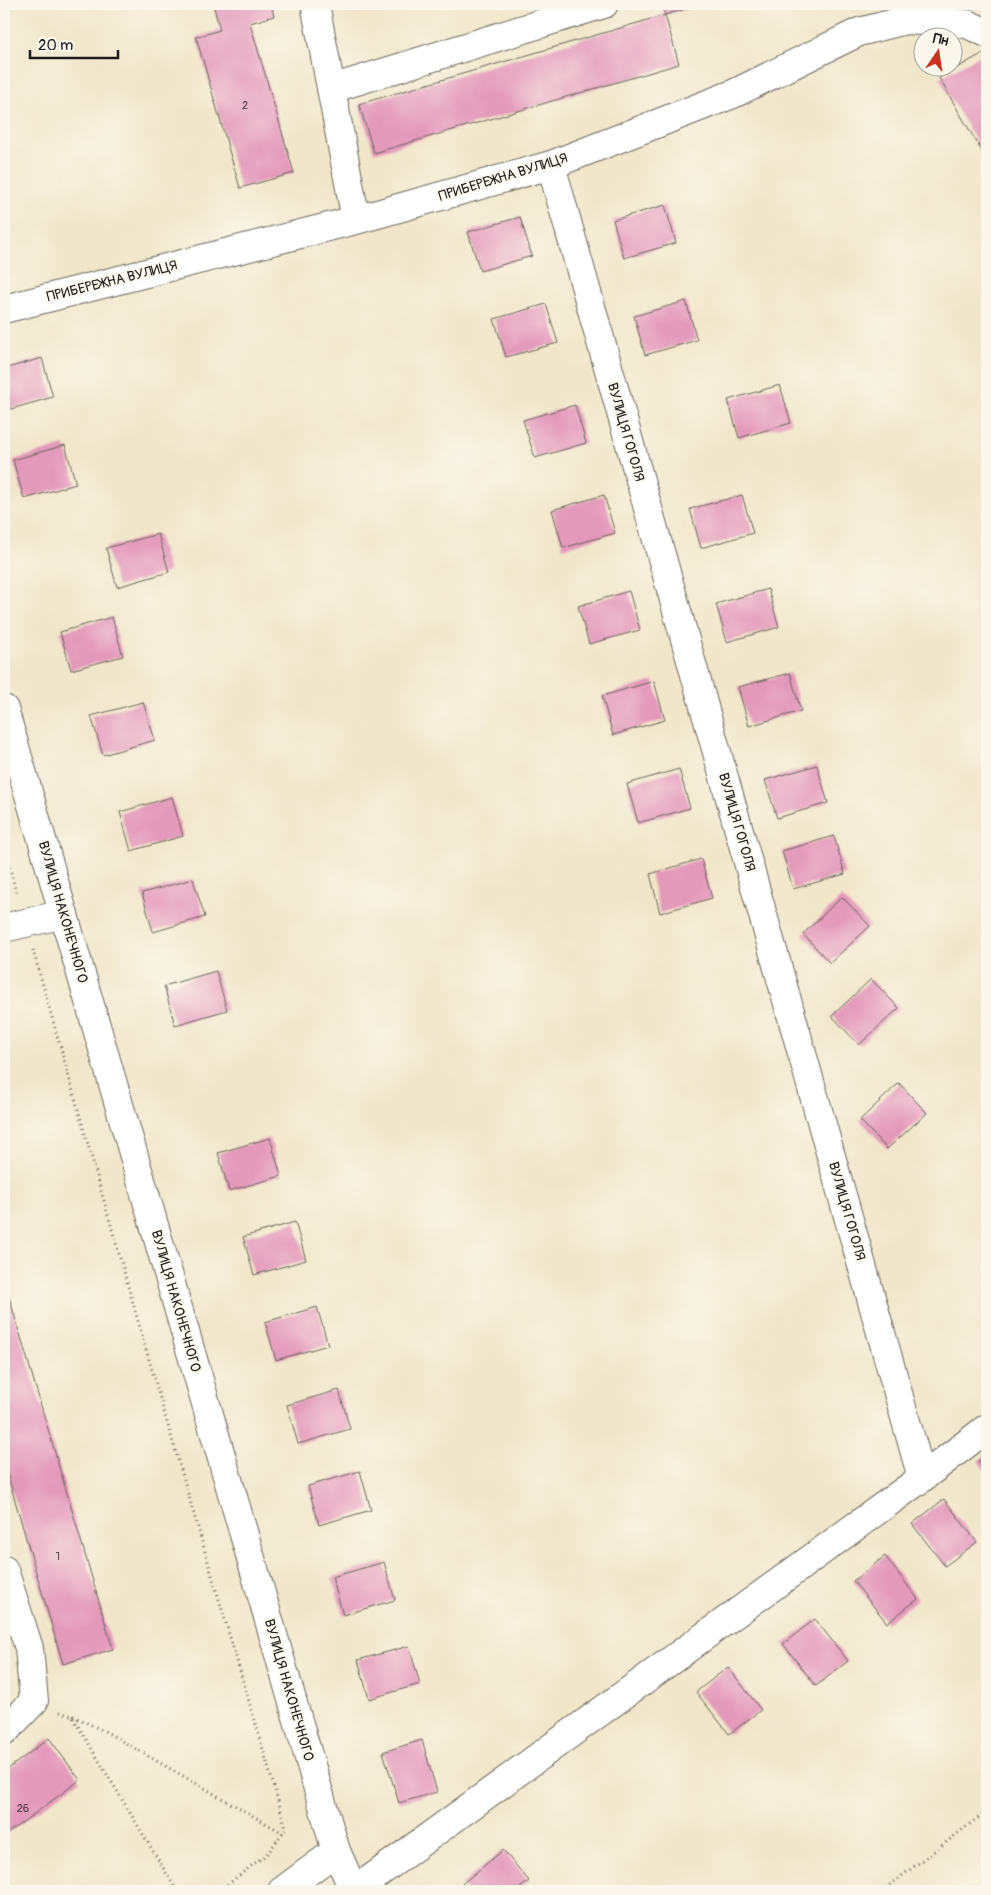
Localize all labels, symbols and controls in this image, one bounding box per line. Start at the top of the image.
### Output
scale bar [30,28,118,60]
north arrow [914,28,964,78]
text: Пн [931,30,950,50]
text: 20 m [38,36,73,55]
house number: 2 [242,99,248,112]
street label: ПРИБЕРЕЖНА ВУЛИЦЯ [436,149,570,205]
street label: ПРИБЕРЕЖНА ВУЛИЦЯ [45,257,179,305]
street label: ВУЛИЦЯ ГОГОЛЯ [604,381,648,483]
street label: ВУЛИЦЯ ГОГОЛЯ [715,771,759,873]
street label: ВУЛИЦЯ НАКОНЕЧНОГО [35,839,91,985]
street label: ВУЛИЦЯ ГОГОЛЯ [825,1160,869,1262]
street label: ВУЛИЦЯ НАКОНЕЧНОГО [148,1228,204,1374]
house number: 1 [56,1550,60,1563]
street label: ВУЛИЦЯ НАКОНЕЧНОГО [261,1617,317,1763]
house number: 26 [17,1802,29,1815]

